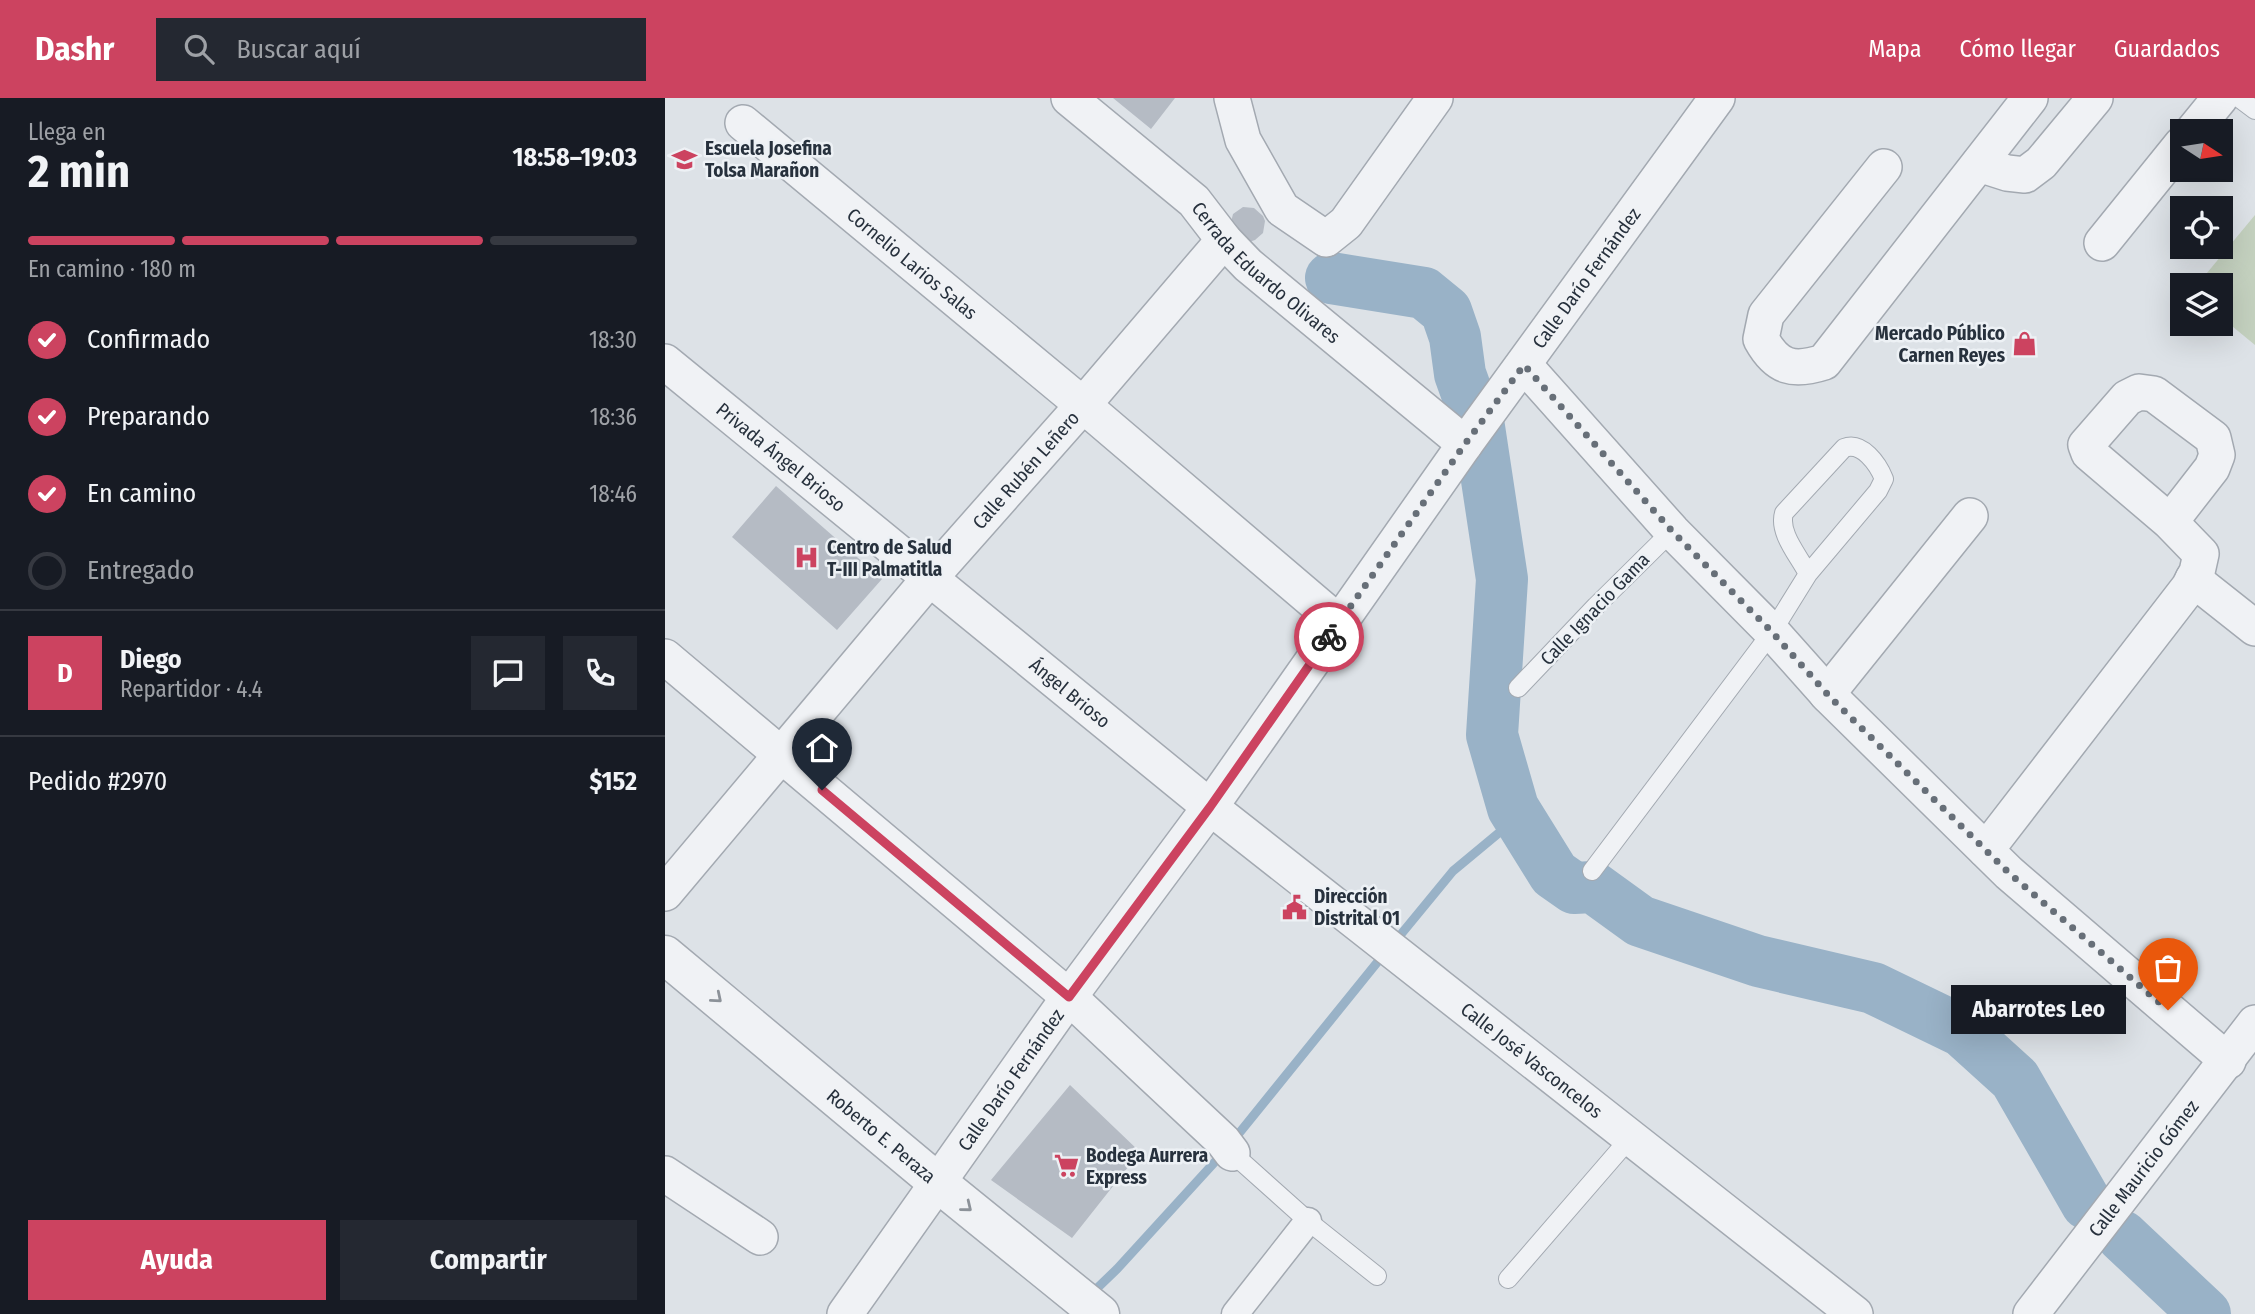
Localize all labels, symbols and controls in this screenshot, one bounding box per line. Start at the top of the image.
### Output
search box [156,18,646,81]
text: Dashr [35,29,114,69]
icon: search [180,30,218,68]
text: Buscar aquí [236,34,361,65]
text: Mapa [1868,35,1921,63]
text: Cómo llegar [1959,35,2076,63]
text: Guardados [2114,35,2220,63]
text: Llega en [28,118,106,146]
north arrow [2170,119,2233,182]
map controls [2170,119,2233,336]
place label: Escuela Josefina Tolsa Marañon [705,137,832,182]
text: 18:58–19:03 [512,142,637,173]
text: 2 min [28,144,130,199]
school or university icon: Escuela Josefina Tolsa Marañon [671,145,699,173]
button: locate [2170,196,2233,259]
street label: Cerrada Eduardo Olivares [1187,197,1345,348]
street label: Cornelio Larios Salas [843,203,982,324]
street label: Calle Darío Fernández [1527,203,1645,353]
text: En camino · 180 m [28,255,196,283]
button: layers [2170,273,2233,336]
icon: check [28,321,66,359]
place label: Mercado Público Carnen Reyes [1875,322,2006,367]
text: Confirmado [87,324,210,355]
text: 18:30 [589,326,637,354]
shop icon: Mercado Público Carnen Reyes [2011,330,2039,358]
street label: Privada Ángel Brioso [712,397,850,516]
icon: check [28,398,66,436]
text: Preparando [87,401,210,432]
text: 18:36 [590,403,637,431]
street label: Calle Rubén Leñero [967,406,1084,533]
icon: check [28,475,66,513]
text: En camino [87,478,196,509]
text: 18:46 [589,480,637,508]
place label: Centro de Salud T-III Palmatitla [827,536,952,581]
hospital icon: Centro de Salud T-III Palmatitla [793,544,821,572]
street label: Calle Ignacio Gama [1536,548,1654,670]
text: Entregado [87,555,194,586]
courier [1294,602,1364,672]
icon: bike [1310,618,1348,656]
button: chat [471,636,545,710]
button: phone [563,636,637,710]
text: Diego [120,644,182,675]
street label: Ángel Brioso [1025,653,1115,733]
text: D [57,658,73,689]
text: Repartidor · 4.4 [120,675,263,703]
pin [792,718,852,790]
icon: home [803,729,841,767]
text: Pedido #2970 [28,766,167,797]
text: $152 [589,766,637,797]
place label: Dirección Distrital 01 [1314,885,1400,930]
public building icon: Dirección Distrital 01 [1280,893,1308,921]
pin [2138,938,2198,1010]
icon: bag [2149,949,2187,987]
callout: Abarrotes Leo [1951,986,2126,1034]
one-way arrow [710,990,722,1003]
text: Abarrotes Leo [1972,995,2105,1023]
street label: Calle José Vasconcelos [1456,997,1607,1123]
street label: Calle Darío Fernández [953,1004,1069,1155]
street label: Roberto E. Peraza [822,1084,941,1188]
street label: Calle Mauricio Gómez [2083,1095,2203,1241]
place label: Bodega Aurrera Express [1086,1144,1208,1189]
supermarket icon: Bodega Aurrera Express [1052,1152,1080,1180]
one-way arrow [960,1198,972,1211]
button: Ayuda [28,1220,326,1300]
button: Compartir [340,1220,637,1300]

